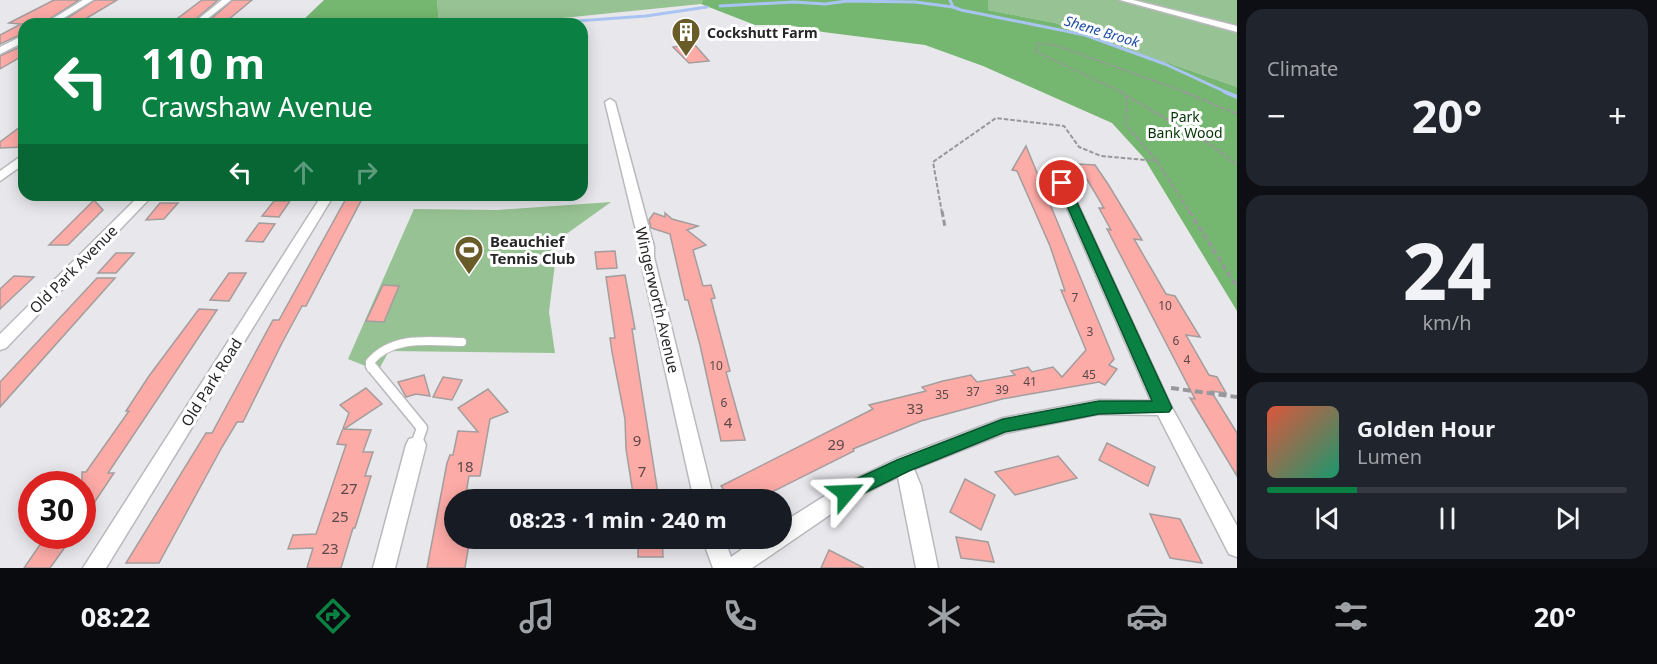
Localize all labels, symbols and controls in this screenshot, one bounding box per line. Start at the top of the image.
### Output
water label: Shene Brook [1062,11,1143,52]
building icon: Cockshutt Farm [670,16,702,58]
place label: Cockshutt Farm [707,23,818,42]
text: 110 m [141,34,265,91]
icon: left [42,42,120,120]
text: Climate [1267,55,1338,82]
text: 20° [1412,85,1482,146]
text: Crawshaw Avenue [141,88,373,125]
text: − [1267,93,1286,138]
text: + [1608,93,1627,138]
park label: Park Bank Wood [1147,107,1223,142]
icon: left [224,156,257,189]
icon: ahead [287,156,320,189]
icon: right [350,156,383,189]
pin [1036,157,1087,208]
icon: arrive [1045,166,1078,199]
text: 24 [1402,217,1492,323]
street label: Old Park Avenue [25,221,121,317]
street label: Wingerworth Avenue [631,225,685,375]
place label: Beauchief Tennis Club [490,231,575,268]
sports icon: Beauchief Tennis Club [453,234,485,276]
house number: 7 [1072,289,1079,306]
house number: 10 [1158,297,1172,314]
text: km/h [1422,309,1472,336]
house number: 3 [1087,323,1094,340]
house number: 6 [1173,332,1180,349]
street label: Old Park Road [176,334,246,430]
house number: 4 [1184,351,1191,368]
house number: 10 [709,357,723,374]
house number: 45 [1082,366,1096,383]
house number: 41 [1023,373,1037,390]
house number: 39 [995,381,1009,398]
house number: 37 [966,383,980,400]
house number: 35 [935,386,949,403]
house number: 6 [721,394,728,411]
house number: 33 [906,398,924,418]
house number: 4 [724,412,733,432]
text: Golden Hour [1357,413,1495,443]
house number: 9 [633,430,641,450]
house number: 29 [827,434,845,454]
text: Lumen [1357,443,1422,470]
house number: 18 [456,456,474,476]
house number: 7 [638,461,646,481]
position arrow [814,461,878,525]
speed limit sign: 30 [18,471,96,549]
house number: 27 [340,478,358,498]
icon: previous [1311,502,1344,535]
icon: pause [1431,502,1464,535]
icon: next [1551,502,1584,535]
text: 08:23 · 1 min · 240 m [509,504,727,534]
house number: 25 [331,506,349,526]
house number: 23 [321,538,339,558]
icon: directions [312,595,354,637]
icon: music [516,595,558,637]
icon: phone [719,595,761,637]
icon: climate [923,595,965,637]
icon: car [1126,595,1168,637]
icon: filters [1330,595,1372,637]
text: 08:22 [81,598,150,635]
text: 20° [1534,598,1576,635]

